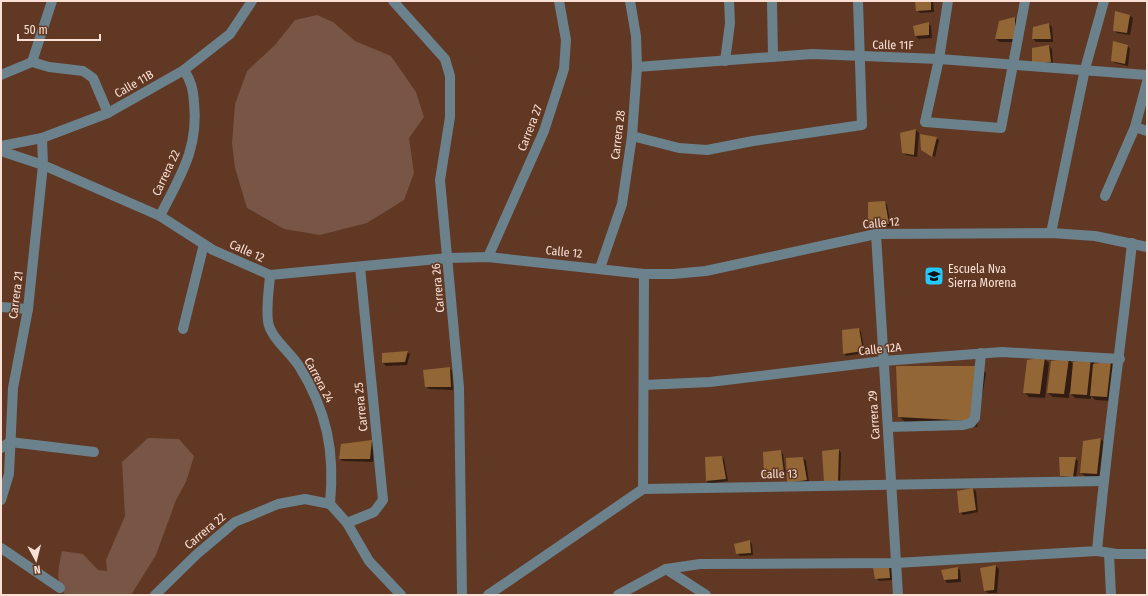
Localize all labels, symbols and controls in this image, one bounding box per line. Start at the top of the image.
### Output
scale bar [18,16,100,42]
text: 50 m [24,23,48,37]
street label: Calle 11F [872,38,914,52]
street label: Calle 11B [112,67,156,101]
street label: Carrera 27 [515,103,545,153]
street label: Carrera 28 [608,110,628,160]
street label: Carrera 22 [149,148,183,198]
street label: Calle 12 [862,214,900,232]
street label: Calle 12 [227,237,267,265]
street label: Calle 12 [545,243,583,261]
place label: Escuela Nva Sierra Morena [948,262,1017,290]
street label: Carrera 26 [429,263,447,313]
school or university icon: Escuela Nva Sierra Morena [923,265,945,287]
street label: Carrera 21 [6,270,26,320]
street label: Calle 12A [858,340,903,358]
street label: Carrera 24 [301,355,337,405]
street label: Carrera 25 [351,381,371,432]
street label: Carrera 29 [865,390,883,440]
street label: Calle 13 [760,467,798,481]
street label: Carrera 22 [182,510,228,552]
north arrow [16,540,56,580]
text: N [33,563,41,576]

